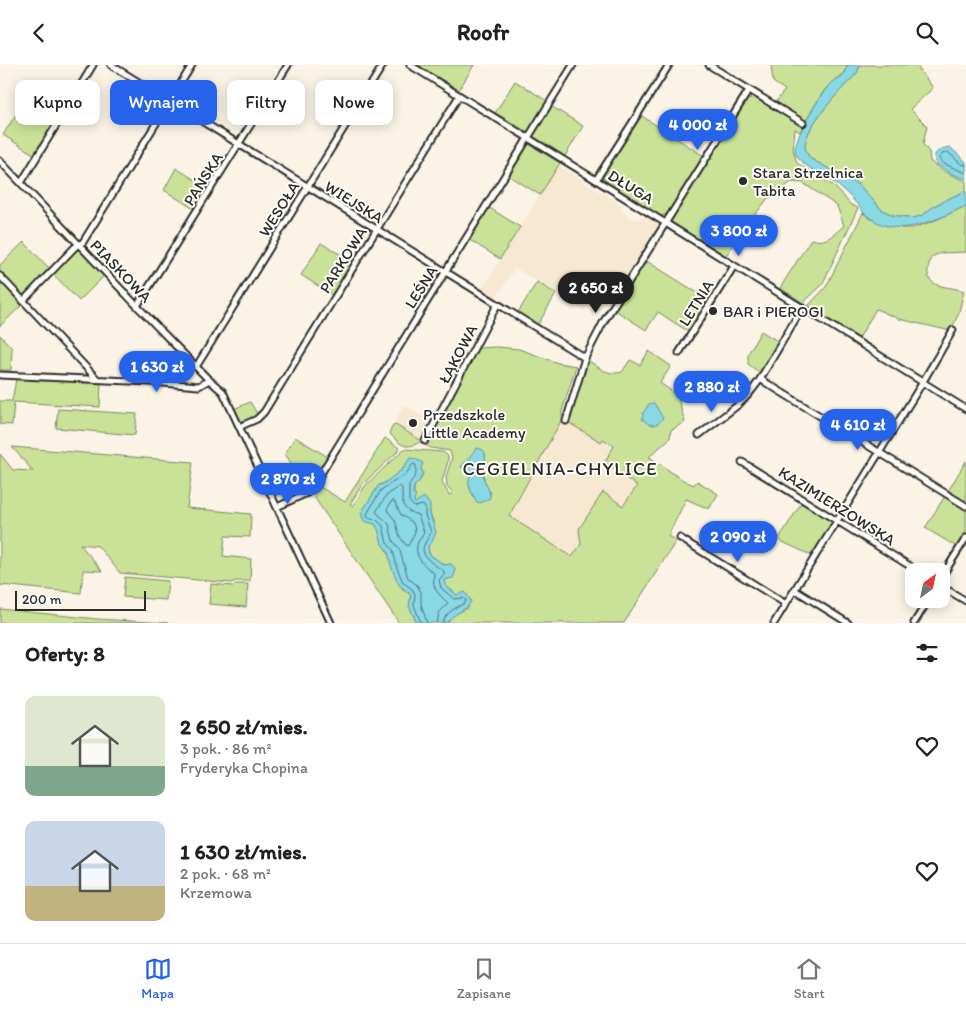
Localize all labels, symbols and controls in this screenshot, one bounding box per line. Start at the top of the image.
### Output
icon: back [25,19,53,47]
text: Roofr [457,19,509,46]
icon: search [913,19,941,47]
chip: Kupno [15,80,100,125]
chip: Wynajem [110,80,217,125]
chip: Filtry [227,80,305,125]
chip: Nowe [315,80,393,125]
pin: 4 000 zł [646,109,750,151]
text: 4 000 zł [669,115,727,134]
street label: PAŃSKA [179,149,227,209]
place label: Stara Strzelnica Tabita [753,163,863,200]
street label: DŁUGA [605,166,657,208]
marker: Stara Strzelnica Tabita [737,175,749,187]
street label: WIEJSKA [321,177,387,227]
street label: WESOŁA [255,178,303,240]
pin: 3 800 zł [687,215,791,257]
text: 3 800 zł [711,221,767,240]
street label: PARKOWA [315,223,371,297]
street label: PIASKOWA [86,236,156,306]
street label: LEŚNA [400,262,442,312]
pin: 2 650 zł [544,271,648,314]
street label: LETNIA [674,276,718,330]
text: 2 650 zł [569,278,623,297]
place label: BAR i PIEROGI [723,302,824,321]
marker: BAR i PIEROGI [707,305,719,317]
street label: ŁĄKOWA [435,321,481,387]
pin: 1 630 zł [105,351,209,393]
text: 1 630 zł [130,357,184,376]
pin: 2 880 zł [660,371,764,413]
text: 2 880 zł [684,377,740,396]
place label: Przedszkole Little Academy [423,405,526,442]
pin: 4 610 zł [806,409,910,451]
text: 4 610 zł [831,415,885,434]
marker: Przedszkole Little Academy [407,417,419,429]
district label: CEGIELNIA-CHYLICE [462,457,658,480]
street label: KAZIMIERZOWSKA [775,462,899,550]
pin: 2 870 zł [236,463,340,505]
text: 2 870 zł [261,469,315,488]
pin: 2 090 zł [686,521,790,563]
text: 2 090 zł [710,527,766,546]
north arrow [905,563,950,607]
map controls [905,563,950,608]
scale bar [15,588,146,611]
text: 200 m [22,591,62,608]
icon: filters [913,639,941,667]
text: Oferty: 8 [25,641,105,666]
text: 2 650 zł/mies. [180,714,308,739]
icon: home [65,716,125,776]
icon: heart [913,732,941,760]
text: 3 pok. · 86 m² [180,739,271,758]
text: Fryderyka Chopina [180,758,308,777]
text: 1 630 zł/mies. [180,839,307,864]
icon: home [65,841,125,901]
icon: heart [913,857,941,885]
text: 2 pok. · 68 m² [180,864,271,883]
text: Krzemowa [180,883,252,902]
tab: Mapa [141,955,174,1002]
tab: Zapisane [457,955,511,1002]
tab: Start [794,955,825,1002]

